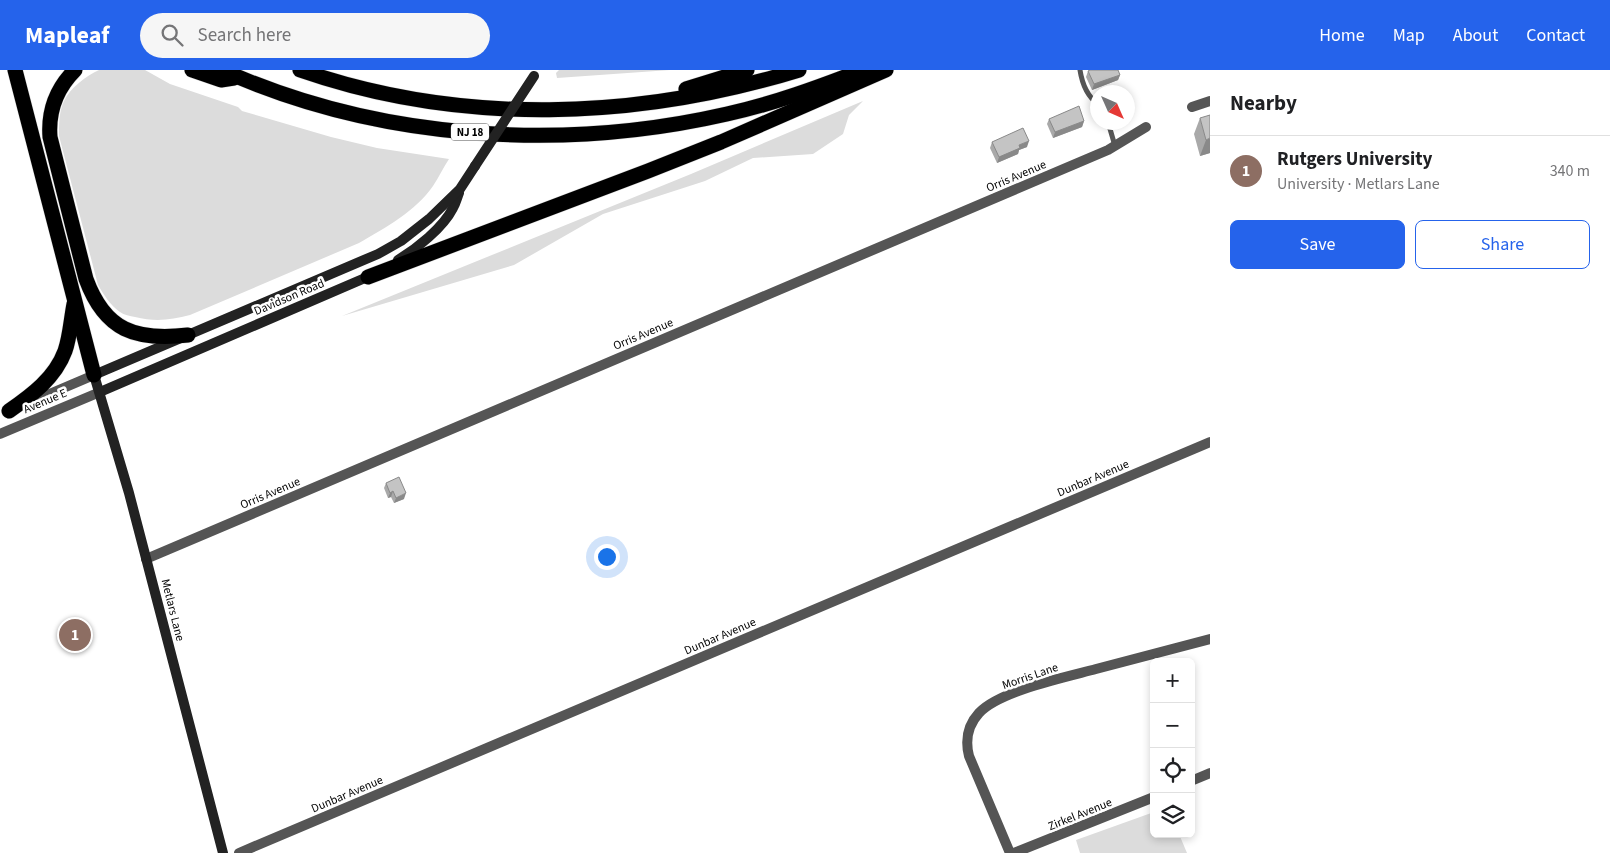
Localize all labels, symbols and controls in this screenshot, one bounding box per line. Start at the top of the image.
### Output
search box [140,13,490,58]
text: Mapleaf [25,18,110,53]
icon: search [158,21,186,49]
text: Search here [198,22,291,49]
text: Home [1319,23,1365,48]
text: Map [1393,23,1425,48]
text: About [1453,23,1498,48]
text: Contact [1526,23,1585,48]
north arrow [1090,85,1135,130]
text: Nearby [1230,88,1297,118]
road number: NJ 18 [451,124,489,140]
text: Rutgers University [1277,146,1432,173]
street label: Orris Avenue [984,156,1049,197]
text: 1 [1242,160,1250,182]
text: 340 m [1550,160,1590,182]
text: University · Metlars Lane [1277,173,1440,195]
button: Save [1230,220,1405,269]
button: Share [1415,220,1590,269]
street label: Davidson Road [251,275,327,320]
street label: Orris Avenue [611,314,676,355]
street label: Avenue E [21,385,70,418]
street label: Dunbar Avenue [1055,456,1132,501]
street label: Orris Avenue [238,473,303,514]
your location [594,544,620,570]
street label: Metlars Lane [157,577,188,643]
street label: Dunbar Avenue [682,614,759,659]
pin: 1 [59,616,91,654]
map controls [1150,658,1195,838]
button: + [1150,658,1195,703]
street label: Morris Lane [1000,659,1061,694]
button: − [1150,703,1195,748]
button: locate [1150,748,1195,793]
street label: Dunbar Avenue [309,772,386,817]
button: layers [1150,793,1195,838]
street label: Zirkel Avenue [1046,794,1115,835]

